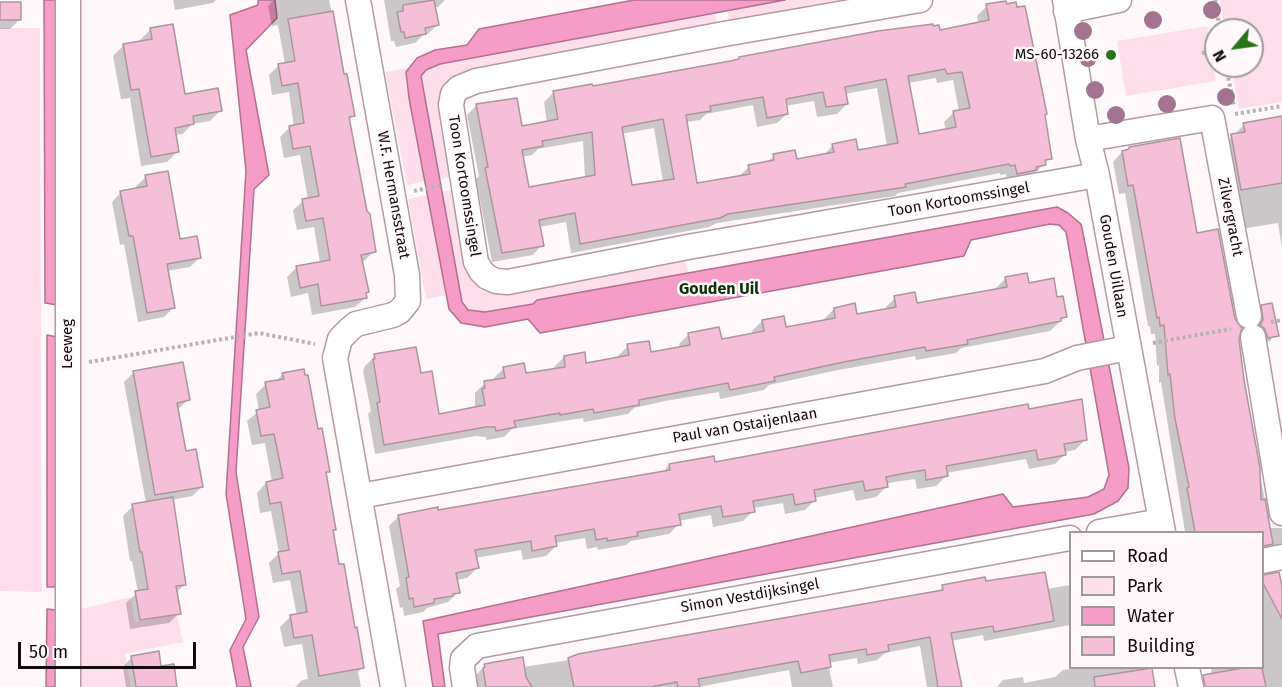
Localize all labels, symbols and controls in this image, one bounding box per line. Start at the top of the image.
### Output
north arrow [1204,18,1264,78]
place label: MS-60-13266 [1015,46,1099,64]
text: N [1209,47,1230,65]
marker: MS-60-13266 [1104,48,1118,62]
street label: Toon Kortoomssingel [444,114,484,258]
street label: W.F. Hermansstraat [373,130,413,260]
street label: Zilvergracht [1214,176,1246,258]
street label: Toon Kortoomssingel [887,179,1031,221]
street label: Gouden Uillaan [1095,213,1131,319]
district label: Gouden Uil [679,280,759,300]
street label: Leeweg [59,319,77,369]
street label: Paul van Ostaijenlaan [671,404,819,448]
legend [1069,531,1264,669]
text: Road [1127,545,1169,567]
street label: Simon Vestdijksingel [679,575,821,617]
text: Park [1127,575,1162,597]
text: Water [1127,605,1174,627]
scale bar [21,630,200,668]
text: Building [1127,635,1194,657]
text: 50 m [29,641,68,663]

